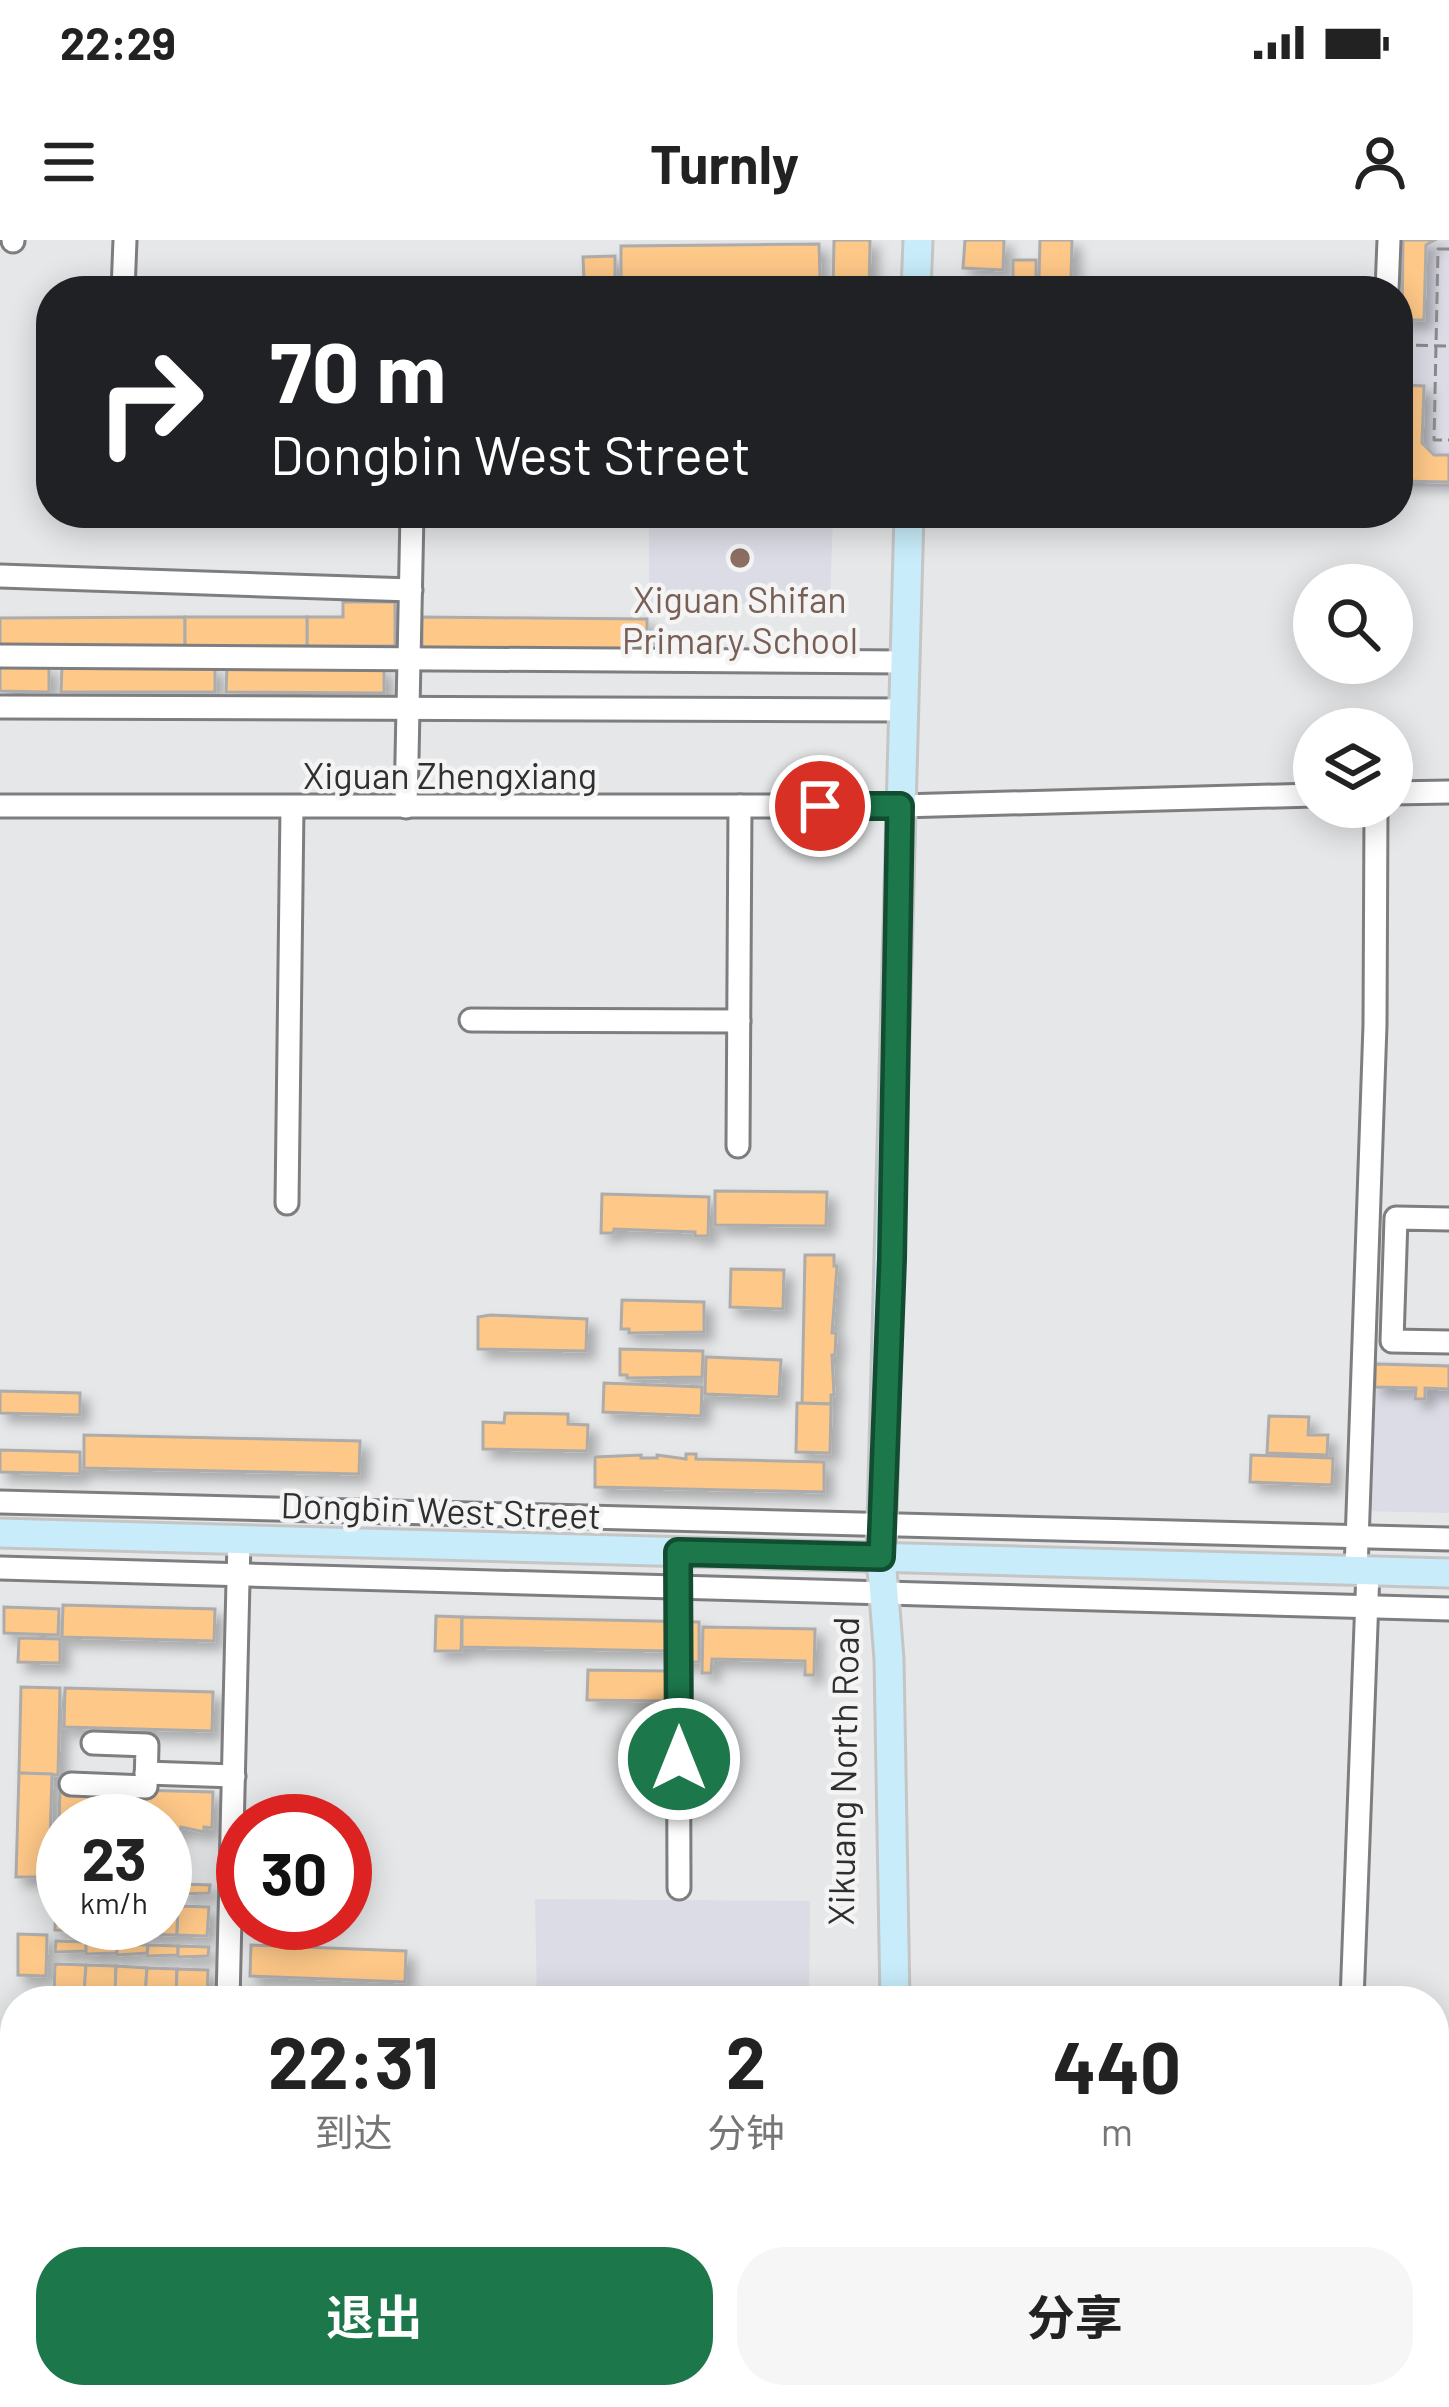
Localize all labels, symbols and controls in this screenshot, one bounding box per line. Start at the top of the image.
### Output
text: 22:29 [60,15,176,69]
icon: menu [36,129,102,195]
icon: person [1347,129,1413,195]
text: Turnly [650,130,799,195]
text: 70 m [270,319,446,420]
icon: right [72,324,228,480]
text: Dongbin West Street [270,421,751,486]
marker: Xiguan Shifan Primary School [727,545,753,571]
map controls [1293,564,1413,828]
button: search [1293,564,1413,684]
place label: Xiguan Shifan Primary School [622,577,858,661]
button: layers [1293,708,1413,828]
street label: Xiguan Zhengxiang [303,753,597,796]
pin [769,755,871,857]
icon: arrive [787,773,853,839]
street label: Dongbin West Street [280,1482,602,1536]
street label: Xikuang North Road [818,1616,866,1926]
position arrow [616,1696,742,1822]
speed limit sign: 30 [216,1794,372,1950]
text: 23 [81,1821,147,1893]
text: km/h [80,1884,148,1920]
text: 22:31 [268,2017,439,2103]
text: 2 [726,2017,766,2103]
text: 440 [1053,2022,1181,2108]
text: m [1101,2107,1133,2154]
text: 到达 [314,2108,392,2155]
text: 分钟 [707,2108,785,2155]
button: 退出 [36,2247,713,2385]
button: 分享 [737,2247,1413,2385]

